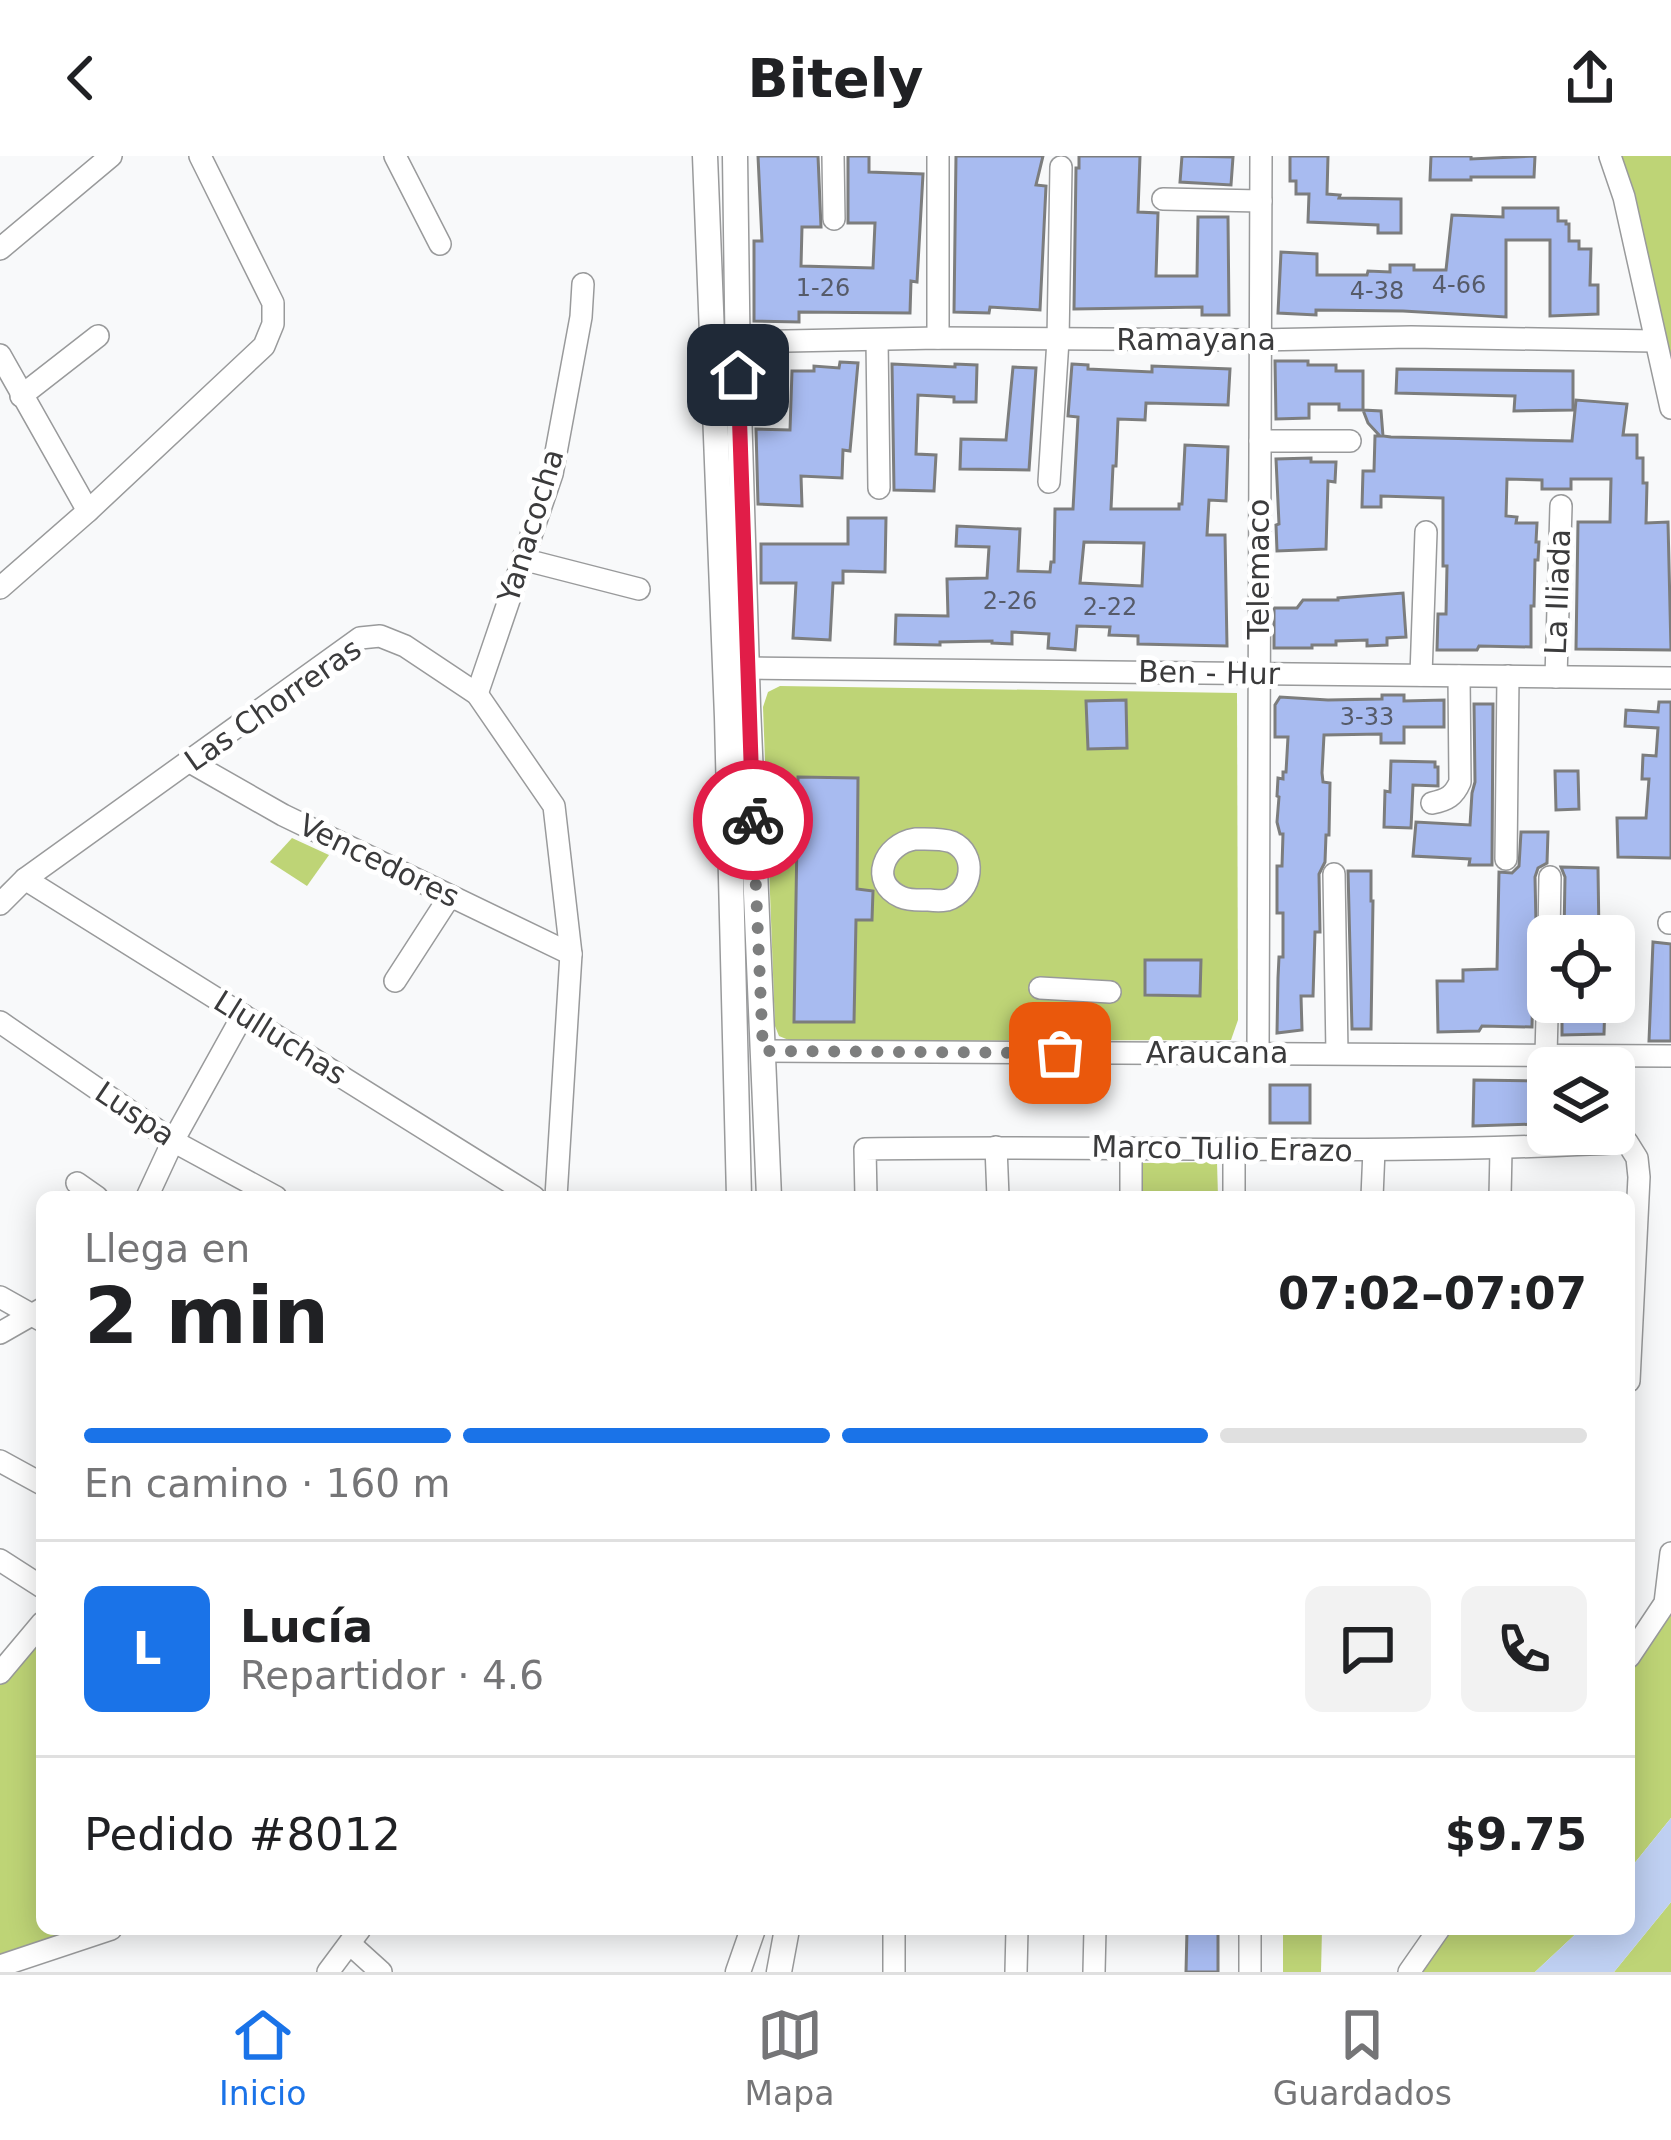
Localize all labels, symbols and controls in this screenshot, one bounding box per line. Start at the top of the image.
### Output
icon: back [48,45,114,111]
icon: share [1557,45,1623,111]
text: Bitely [748,47,923,110]
house number: 4-66 [1432,271,1486,299]
house number: 1-26 [796,274,850,302]
house number: 4-38 [1350,277,1404,305]
street label: Ramayana [1116,322,1276,357]
pin [687,324,789,426]
icon: home [705,342,771,408]
street label: Yanacocha [490,445,570,608]
street label: Telemaco [1241,499,1276,640]
street label: La Iliada [1538,528,1577,656]
house number: 2-26 [983,587,1037,615]
house number: 2-22 [1083,593,1137,621]
street label: Las Chorreras [178,631,367,778]
street label: Ben - Hur [1138,654,1281,691]
house number: 3-33 [1340,703,1394,731]
courier [693,760,813,880]
icon: bike [720,787,786,853]
street label: Vencedores [293,807,465,914]
map controls [1527,915,1635,1155]
button: locate [1527,915,1635,1023]
street label: Llulluchas [208,983,353,1092]
pin [1009,1002,1111,1104]
icon: bag [1027,1020,1093,1086]
street label: Araucana [1146,1035,1288,1070]
button: layers [1527,1047,1635,1155]
street label: Luspa [89,1074,182,1153]
street label: Marco Tulio Erazo [1091,1129,1353,1168]
text: Llega en [84,1226,250,1271]
text: 07:02–07:07 [1278,1267,1587,1320]
text: 2 min [84,1271,329,1361]
text: En camino · 160 m [84,1461,451,1506]
button: chat [1305,1586,1431,1712]
button: phone [1461,1586,1587,1712]
text: Lucía [240,1600,373,1653]
text: L [133,1622,161,1675]
text: Repartidor · 4.6 [240,1653,544,1698]
text: Pedido #8012 [84,1808,401,1861]
text: $9.75 [1445,1808,1587,1861]
tab: Inicio [219,2002,306,2113]
tab: Mapa [745,2002,834,2113]
tab: Guardados [1273,2002,1452,2113]

